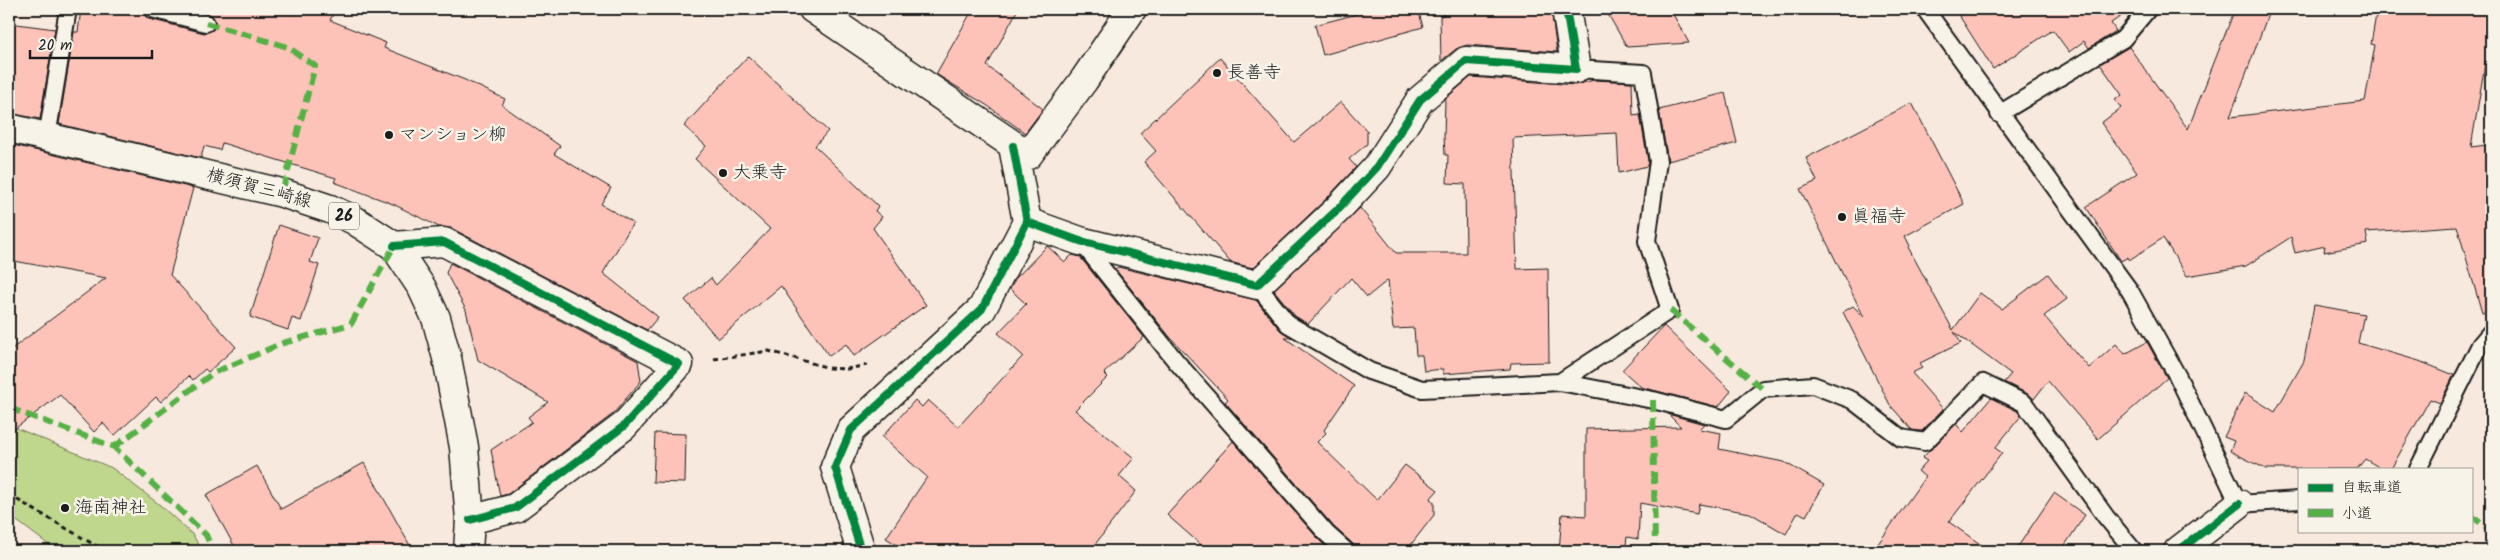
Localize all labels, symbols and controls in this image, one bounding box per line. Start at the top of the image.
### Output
scale bar [30,28,152,60]
text: 20 m [38,34,72,58]
place label: 長善寺 [1227,59,1281,88]
marker: 長善寺 [1211,67,1223,79]
place label: マンション柳 [399,121,506,150]
marker: マンション柳 [383,129,395,141]
place label: 大乗寺 [733,159,787,188]
street label: 横須賀三崎線 [203,161,315,217]
marker: 大乗寺 [717,167,729,179]
road number: 26 [329,202,359,230]
place label: 眞福寺 [1852,203,1906,232]
marker: 眞福寺 [1836,211,1848,223]
legend [2298,468,2472,532]
text: 自転車道 [2342,476,2402,500]
place label: 海南神社 [75,494,147,523]
marker: 海南神社 [59,502,71,514]
text: 小道 [2342,502,2372,526]

